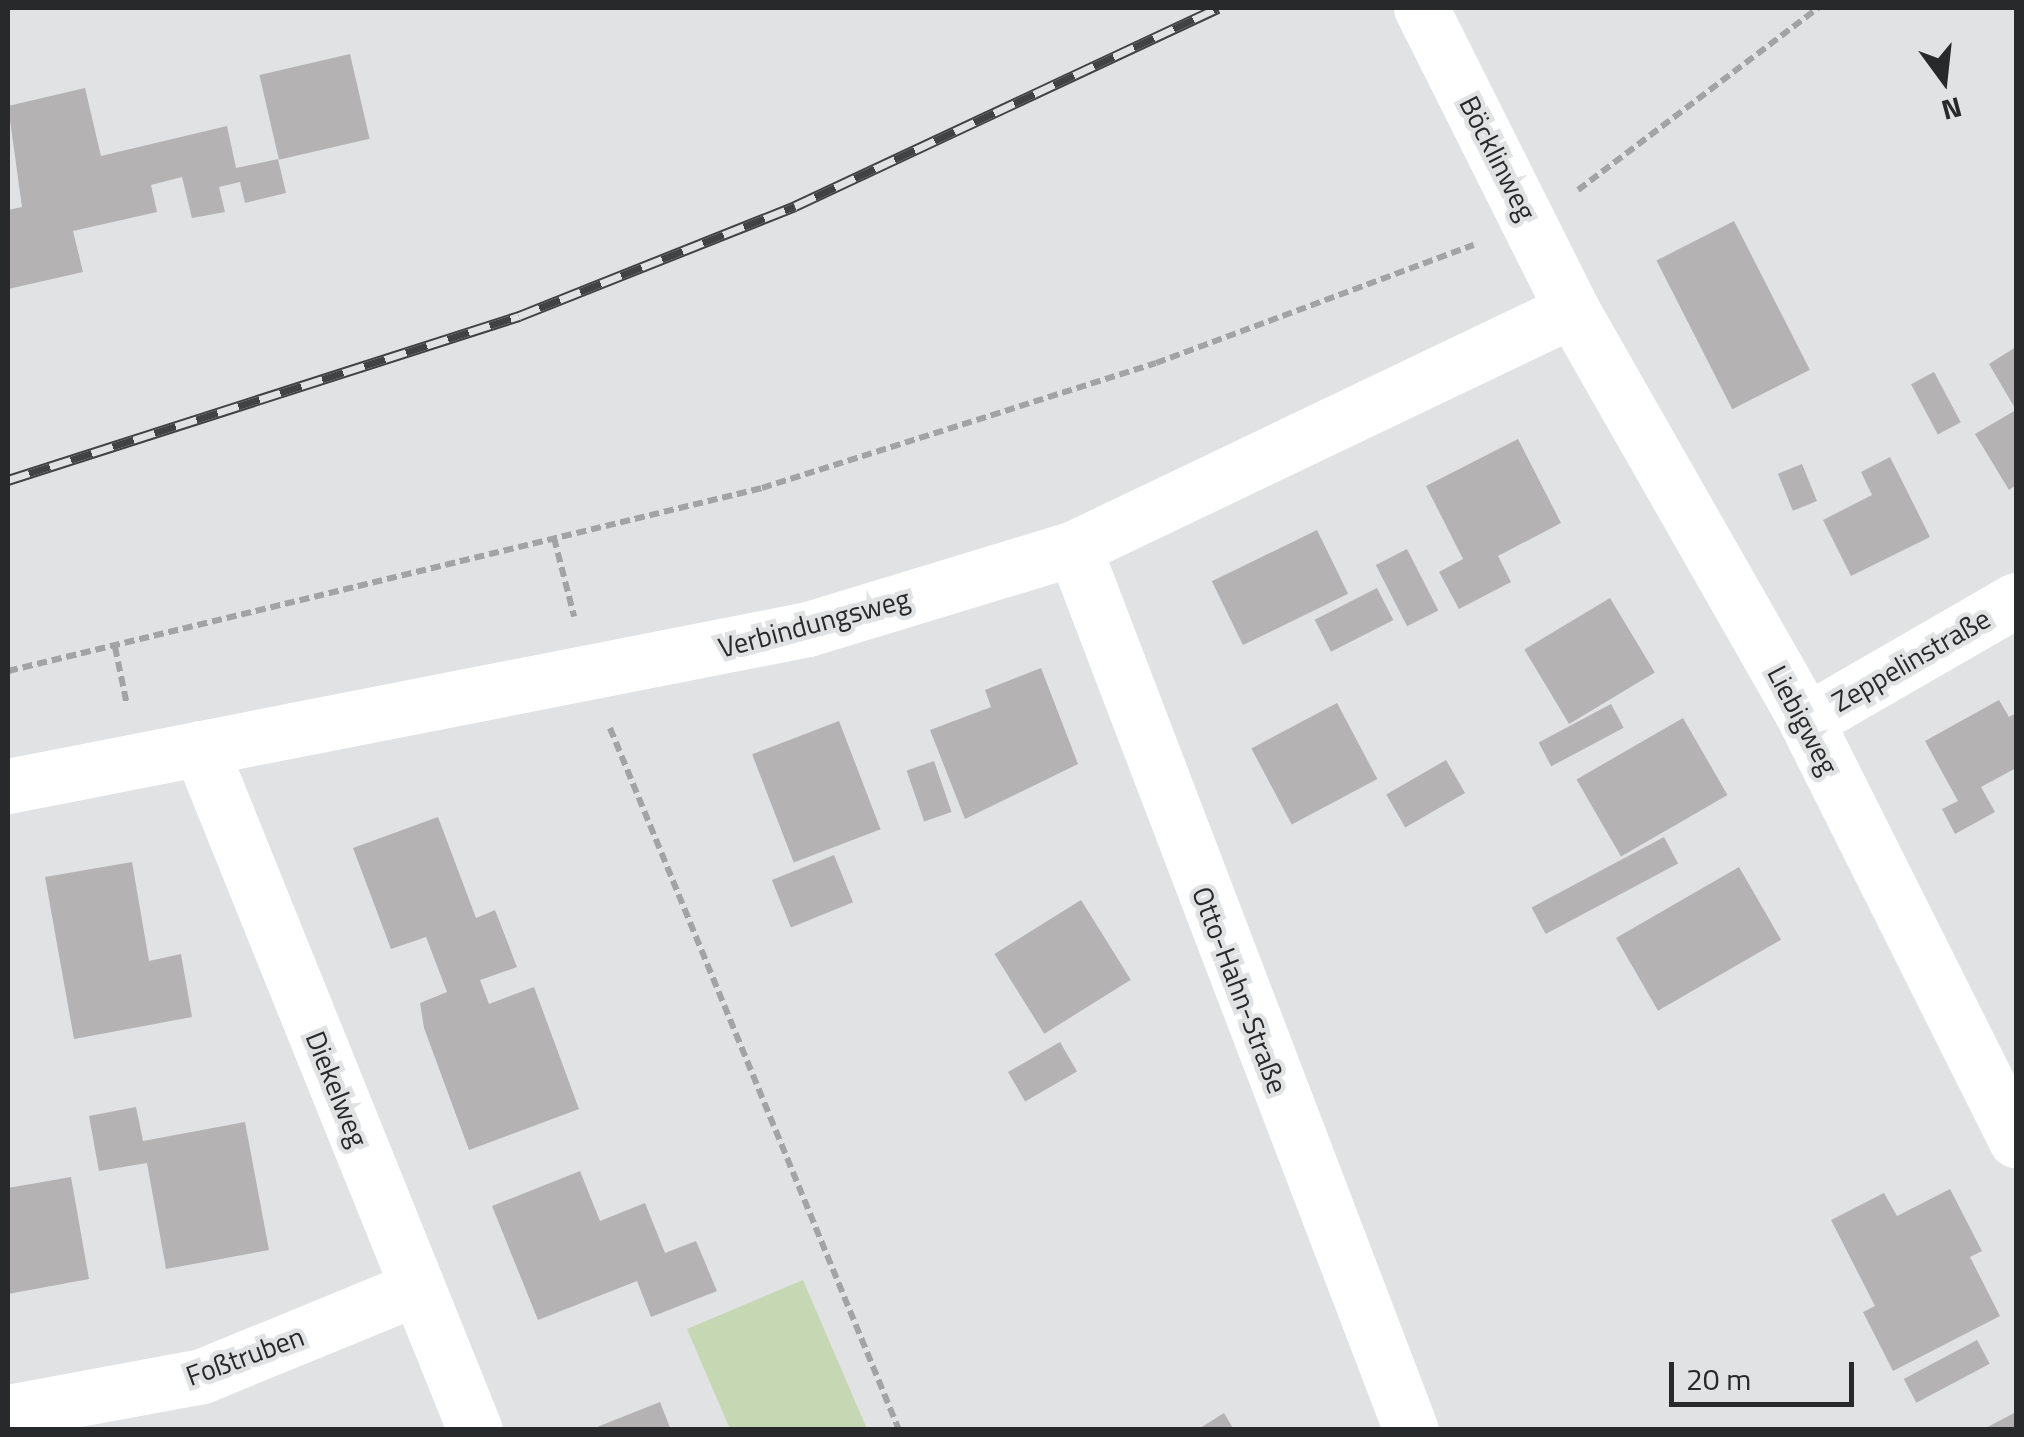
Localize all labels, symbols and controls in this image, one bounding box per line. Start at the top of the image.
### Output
north arrow [1894,30,1994,130]
text: N [1937,86,1967,133]
street label: Böcklinweg [1452,90,1544,226]
street label: Verbindungsweg [715,581,913,665]
street label: Zeppelinstraße [1826,601,1996,719]
street label: Liebigweg [1760,660,1846,780]
street label: Otto-Hahn-Straße [1185,882,1295,1098]
street label: Diekelweg [299,1026,375,1152]
street label: Foßtruben [181,1319,309,1393]
scale bar [1674,1342,1859,1404]
text: 20 m [1686,1356,1751,1402]

